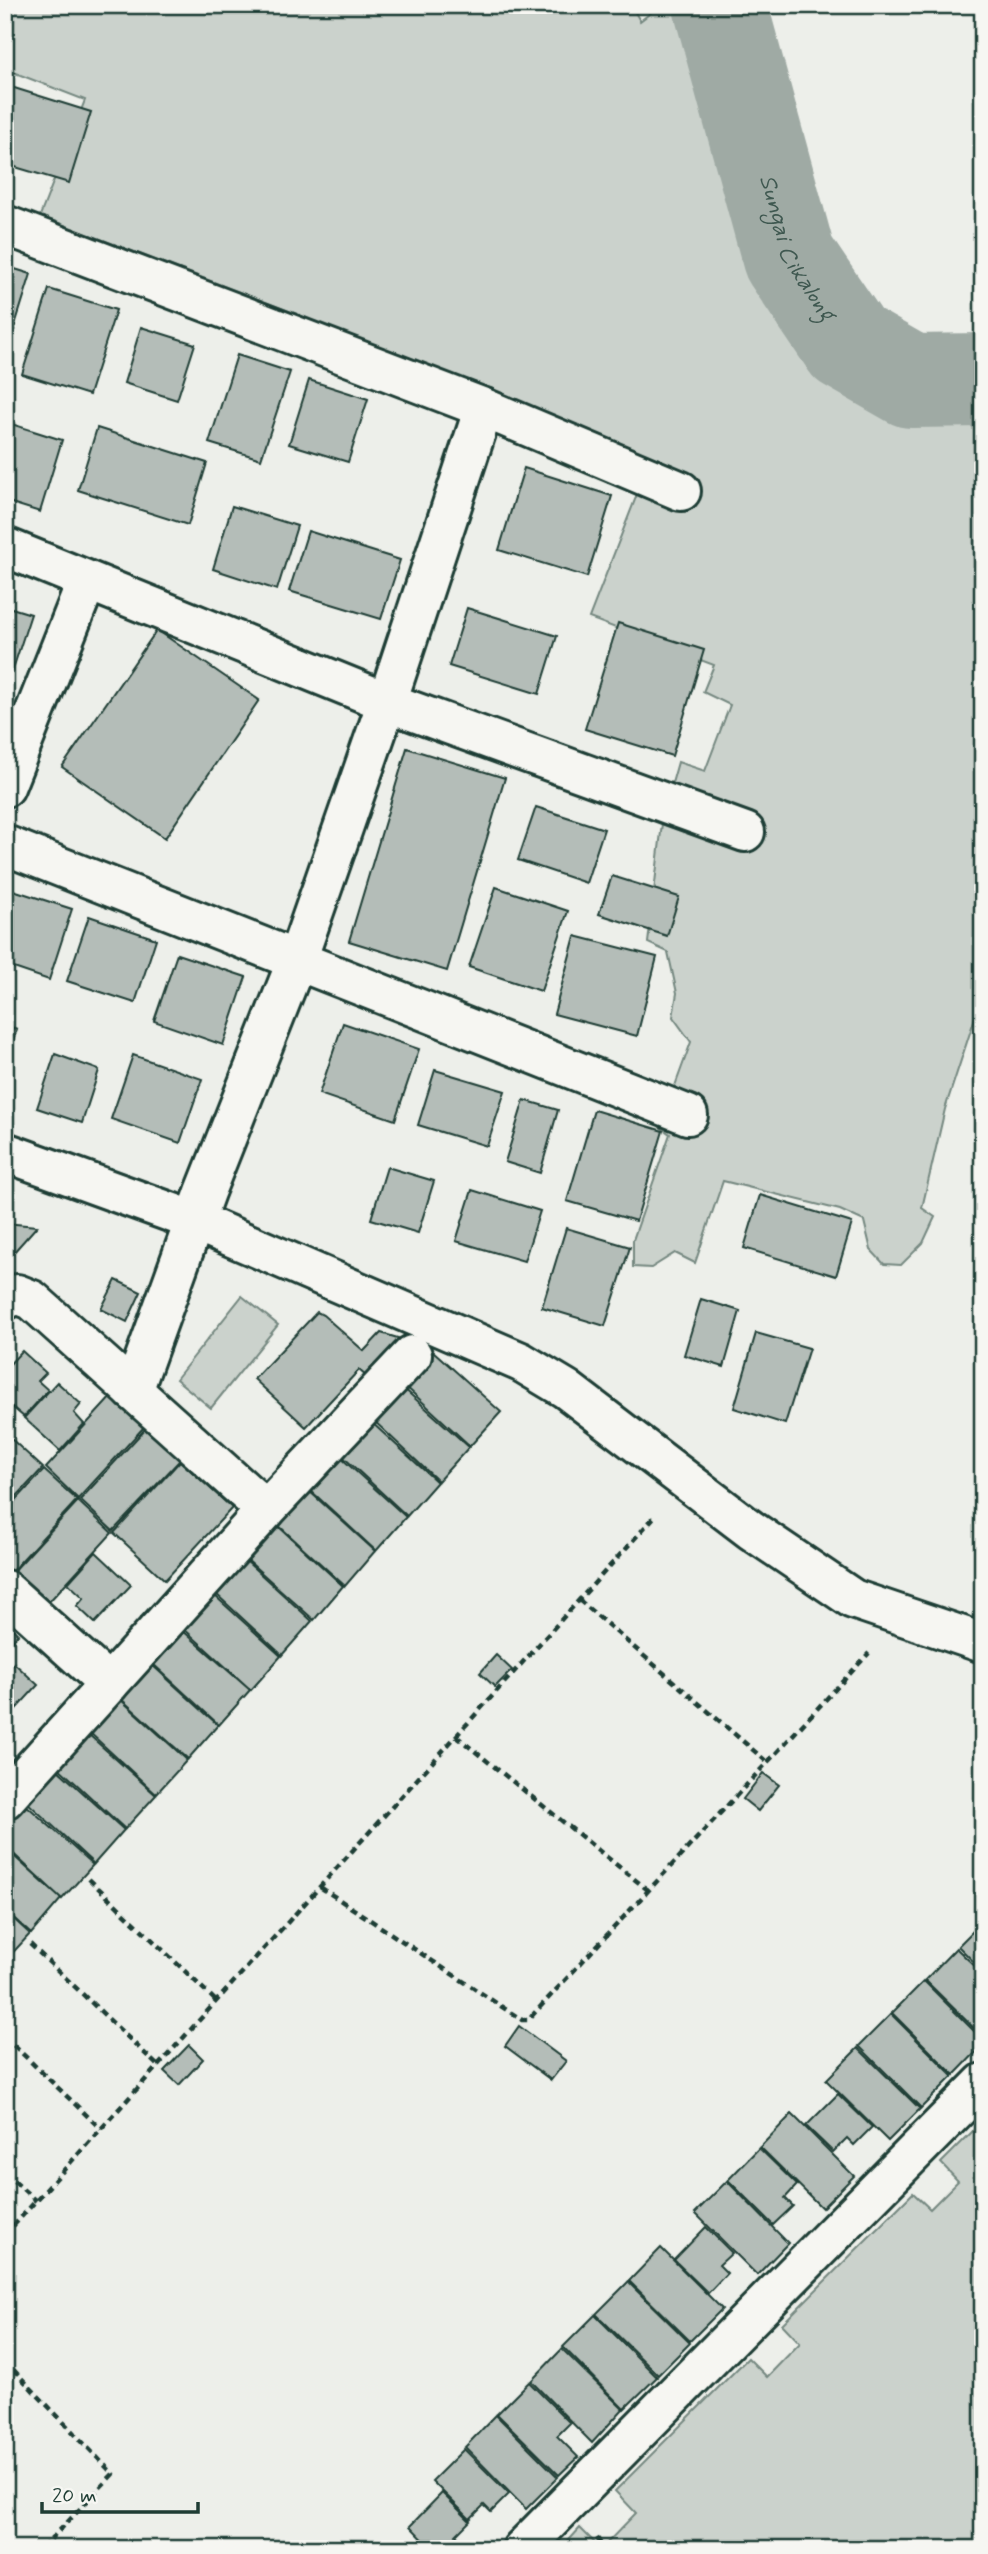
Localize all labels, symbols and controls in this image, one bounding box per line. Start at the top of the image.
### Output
water label: Sungai Cikalong [752,171,844,331]
scale bar [42,2470,198,2514]
text: 20 m [52,2482,97,2510]

